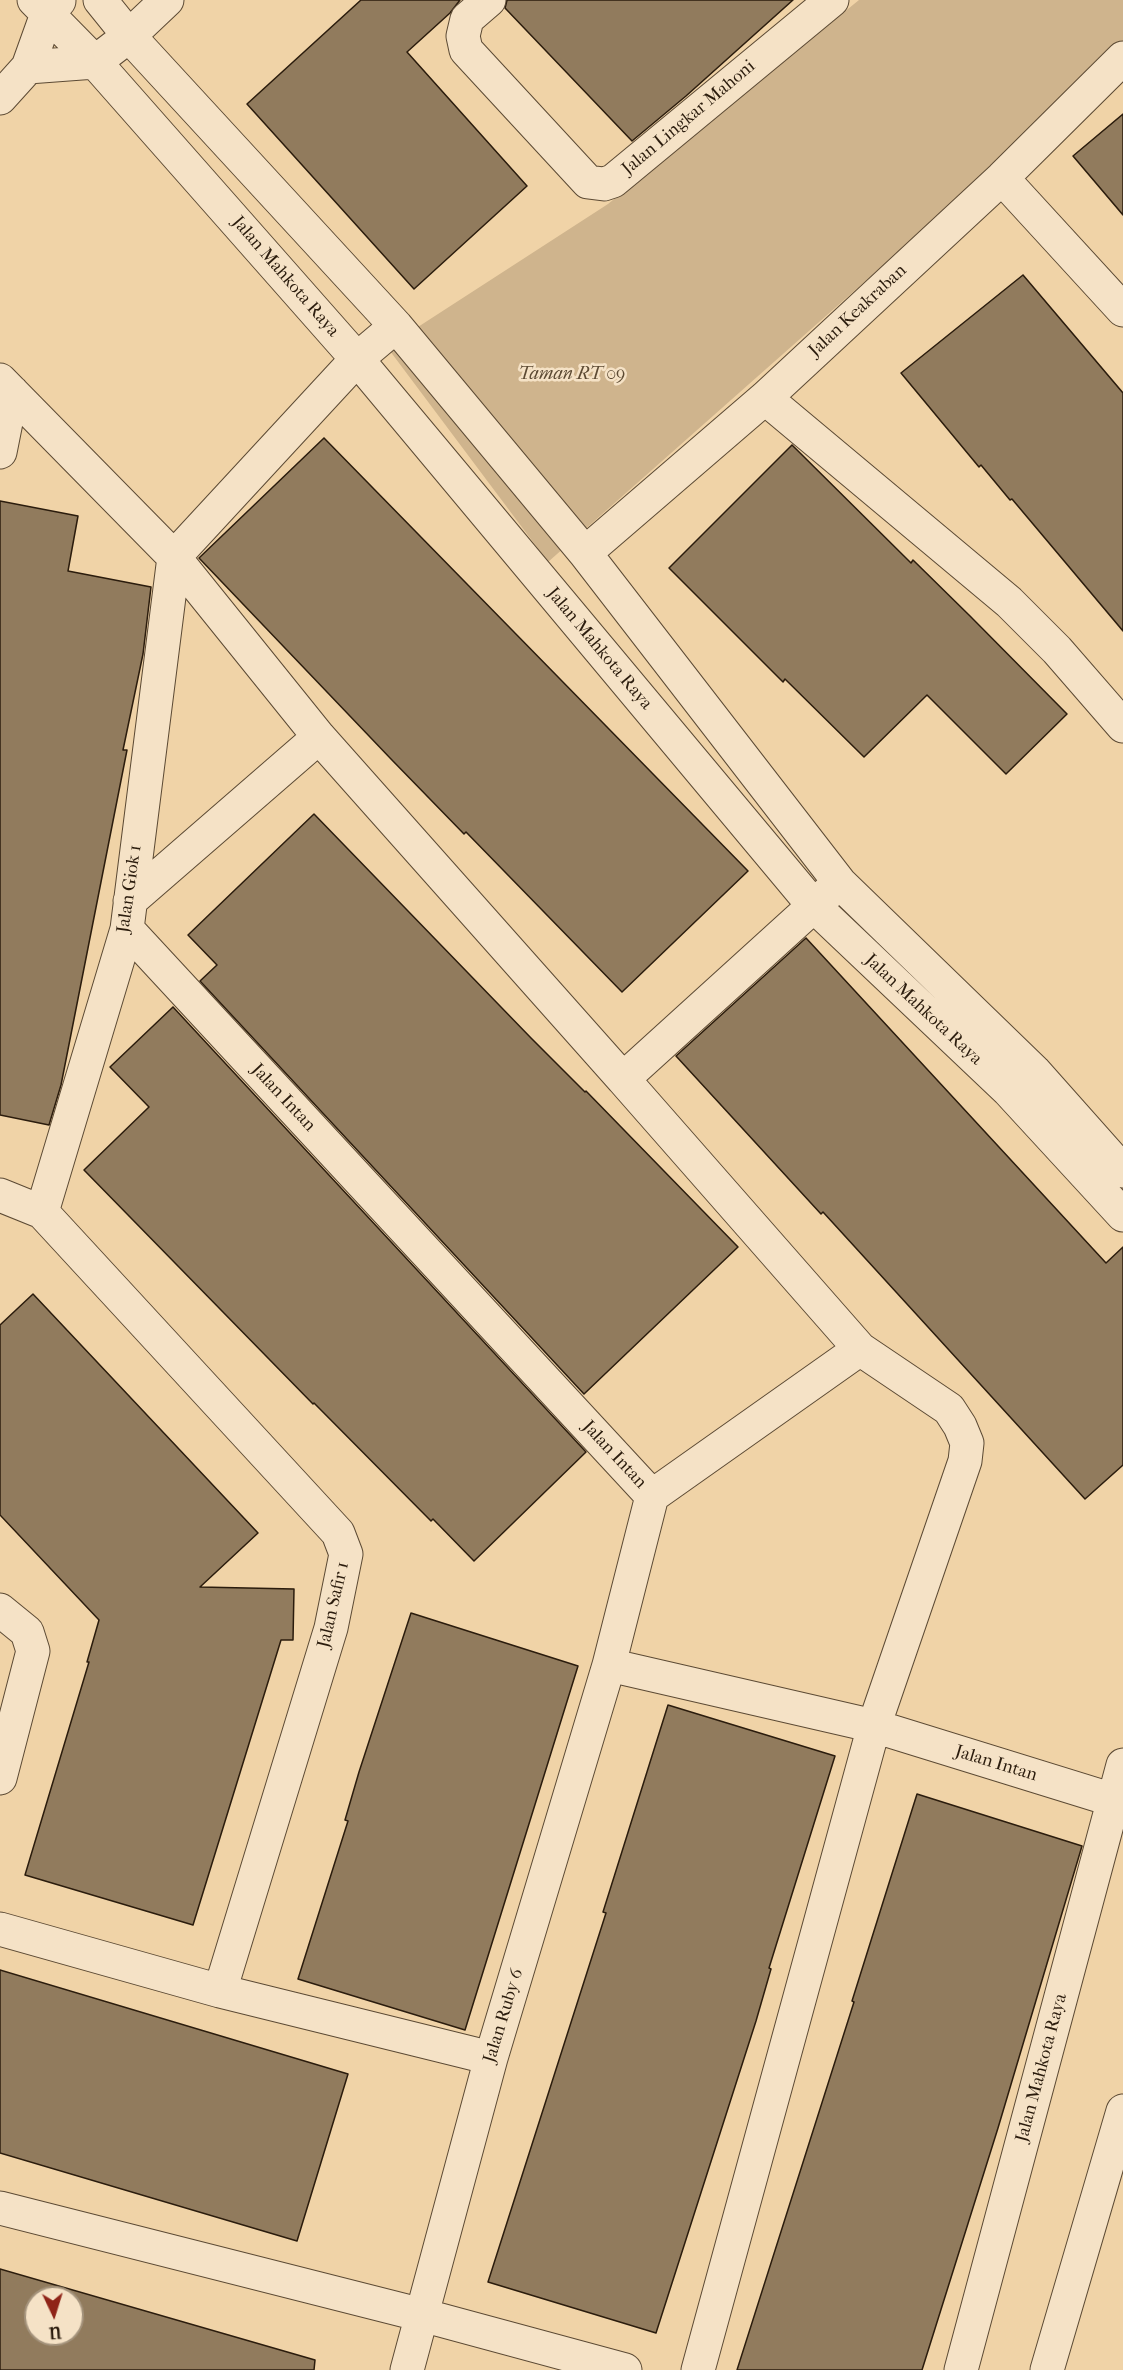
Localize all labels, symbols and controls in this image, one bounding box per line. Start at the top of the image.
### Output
street label: Jalan Lingkar Mahoni [618,56,760,180]
street label: Jalan Mahkota Raya [227,212,343,342]
street label: Jalan Keakraban [805,260,911,362]
park label: Taman RT 09 [518,364,626,386]
street label: Jalan Mahkota Raya [542,583,656,715]
street label: Jalan Giok 1 [113,844,147,934]
street label: Jalan Mahkota Raya [860,950,986,1070]
street label: Jalan Intan [246,1060,320,1136]
street label: Jalan Intan [577,1417,651,1493]
street label: Jalan Safir 1 [314,1560,354,1650]
street label: Jalan Intan [952,1741,1040,1787]
street label: Jalan Ruby 6 [479,1966,529,2066]
street label: Jalan Mahkota Raya [1012,1991,1072,2145]
north arrow [24,2286,84,2346]
text: U [48,2323,62,2342]

